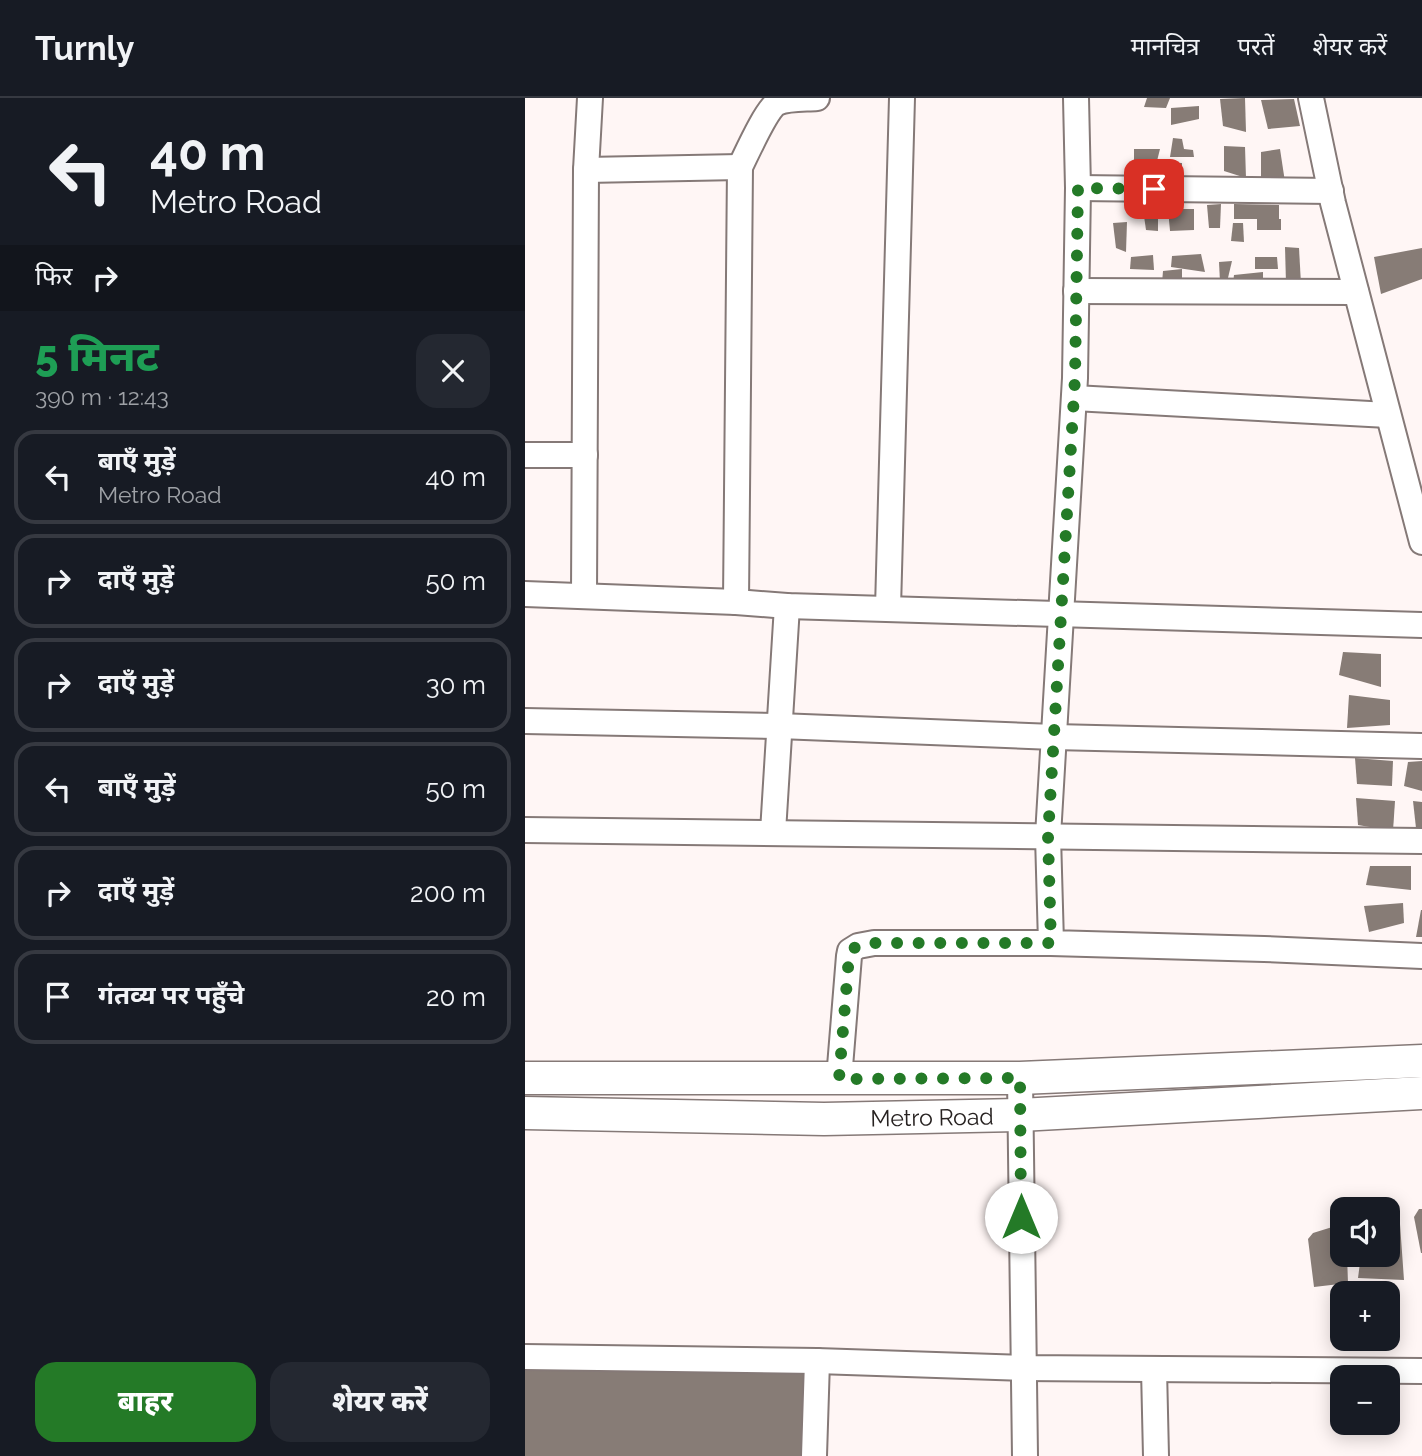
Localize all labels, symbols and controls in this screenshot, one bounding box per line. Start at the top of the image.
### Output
text: Turnly [35,29,134,68]
text: मानचित्र [1131,32,1199,61]
text: परतें [1237,32,1275,61]
text: शेयर करें [1313,32,1387,61]
text: 40 m [150,124,265,181]
icon: left [35,126,126,217]
pin [1124,159,1184,219]
icon: arrive [1135,170,1173,208]
text: Metro Road [150,183,322,220]
icon: right [86,259,124,297]
text: फिर [35,261,72,291]
text: 5 मिनट [35,332,159,381]
button: close [416,334,490,408]
text: 390 m · 12:43 [35,383,169,410]
text: बाएँ मुड़ें [98,446,176,476]
icon: left [39,458,77,496]
text: 40 m [425,462,486,492]
text: Metro Road [98,481,222,508]
icon: right [39,562,77,600]
text: दाएँ मुड़ें [98,564,174,594]
text: 50 m [425,566,486,596]
icon: right [39,666,77,704]
text: दाएँ मुड़ें [98,668,174,698]
text: 30 m [426,670,486,700]
icon: left [39,770,77,808]
text: बाएँ मुड़ें [98,772,176,802]
text: 50 m [425,774,486,804]
icon: right [39,874,77,912]
text: दाएँ मुड़ें [98,876,174,906]
text: 200 m [410,878,486,908]
icon: arrive [39,978,77,1016]
text: गंतव्य पर पहुँचे [98,980,244,1010]
text: 20 m [426,982,486,1012]
street label: Metro Road [870,1102,994,1132]
position arrow [984,1180,1058,1254]
map controls [1330,1197,1400,1435]
button: sound [1330,1197,1400,1267]
button: + [1330,1281,1400,1351]
button: बाहर [35,1362,256,1442]
button: शेयर करें [270,1362,490,1442]
button: − [1330,1365,1400,1435]

